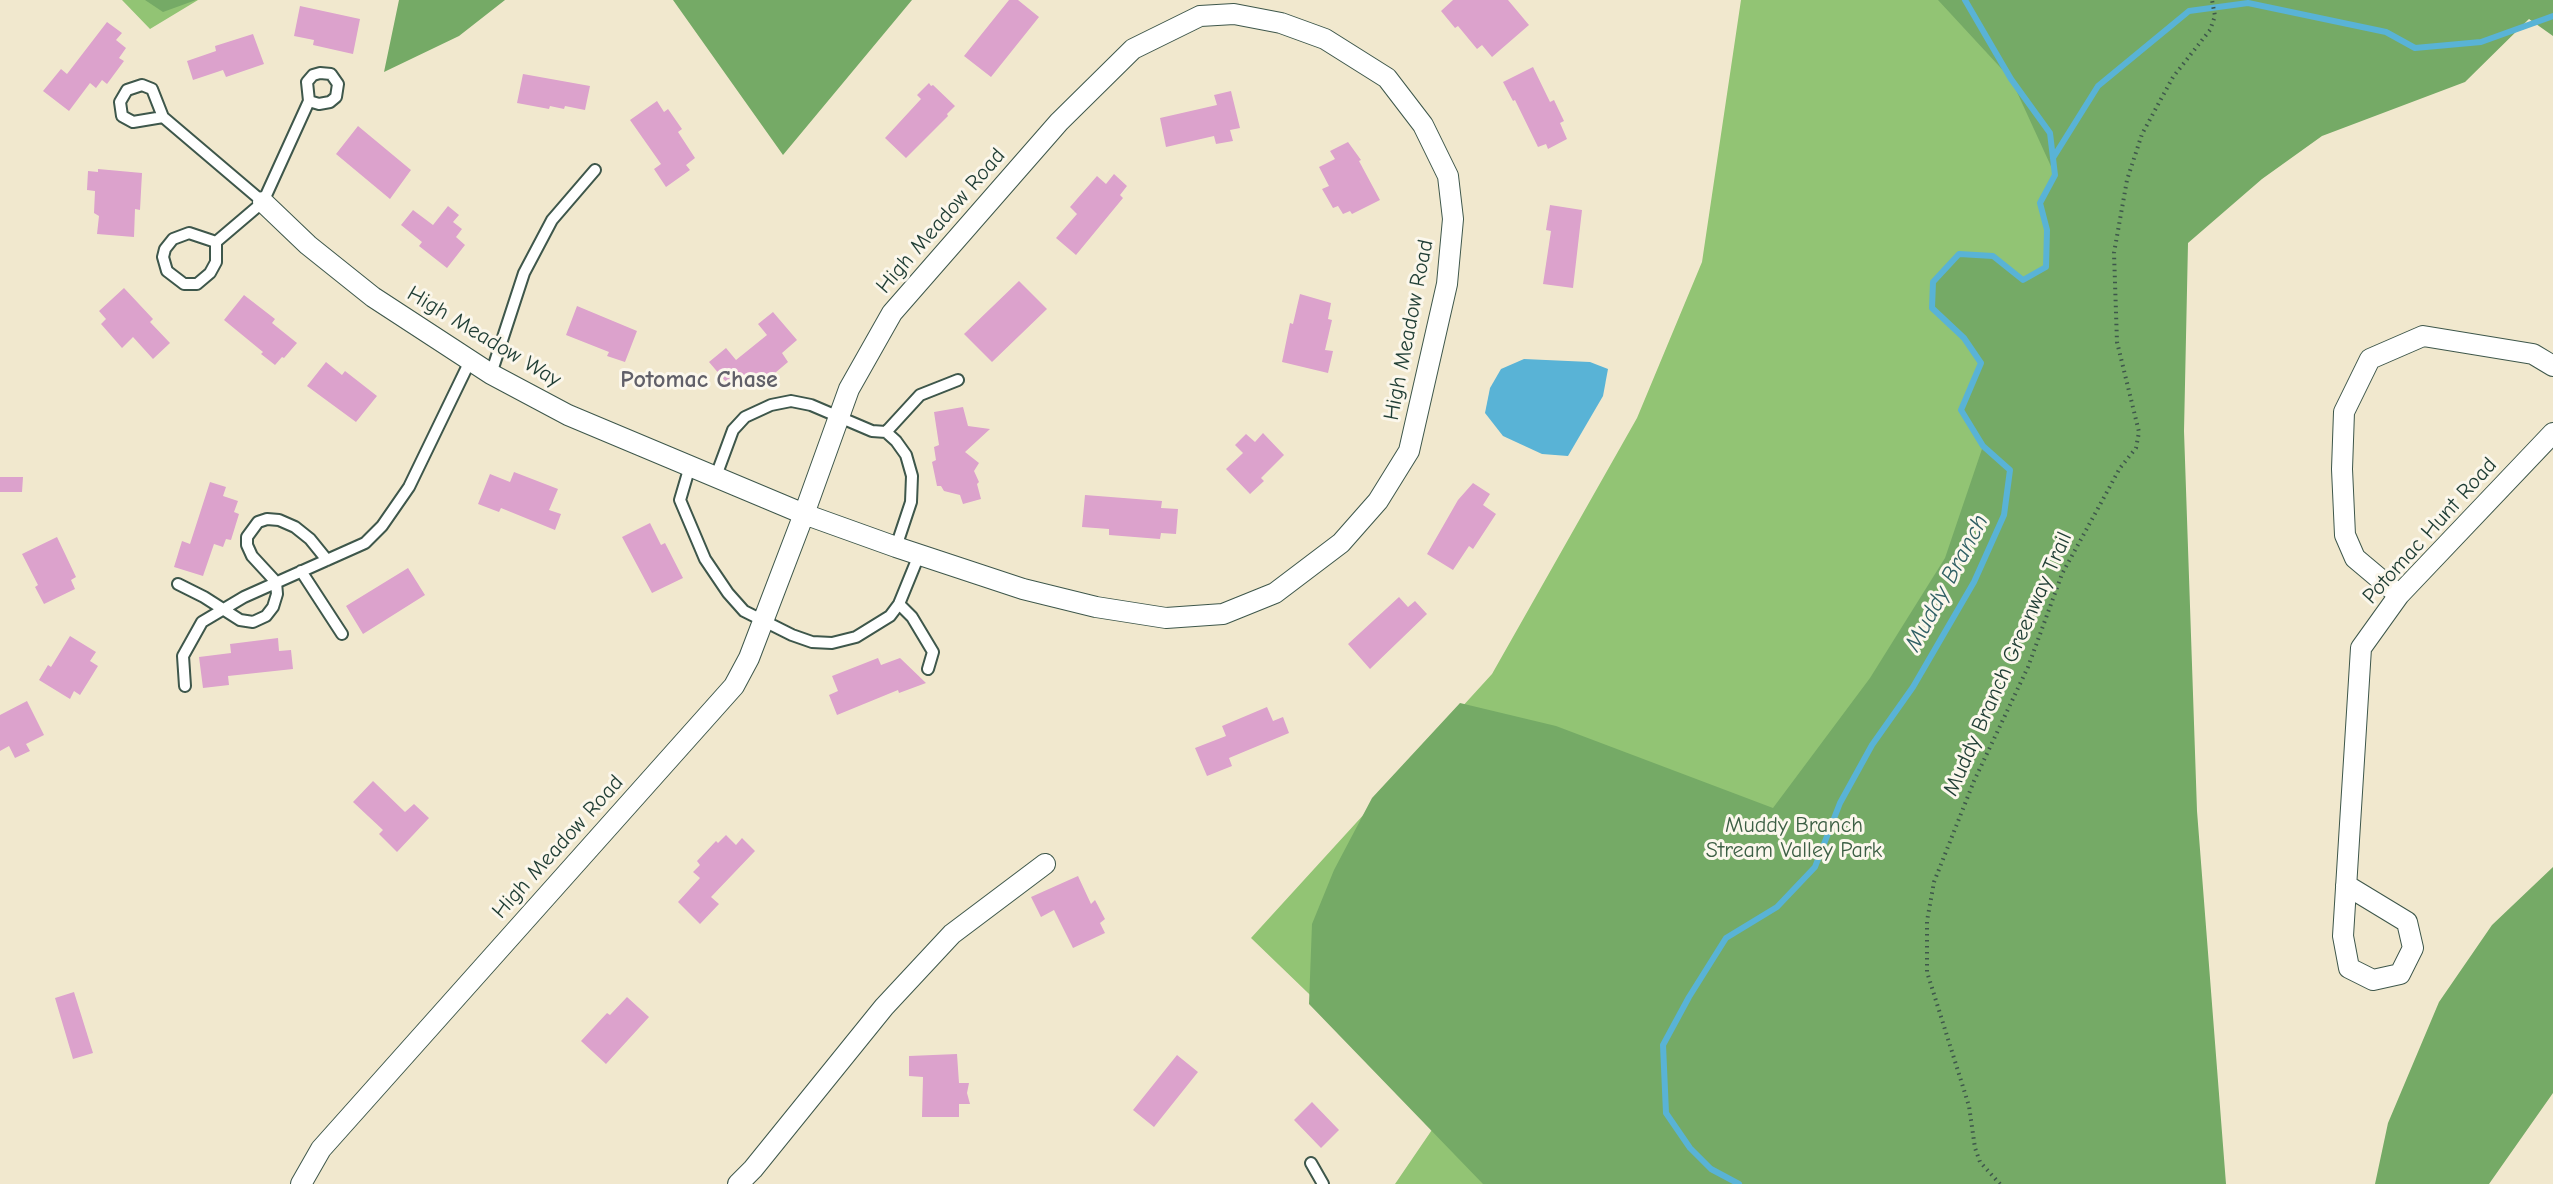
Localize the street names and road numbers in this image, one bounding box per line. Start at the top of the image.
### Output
street label: High Meadow Road [871,143,1011,299]
street label: High Meadow Road [1379,237,1439,423]
street label: High Meadow Way [402,281,566,393]
street label: Potomac Hunt Road [2357,452,2503,610]
street label: Muddy Branch Greenway Trail [1938,528,2078,800]
street label: High Meadow Road [487,770,629,924]

